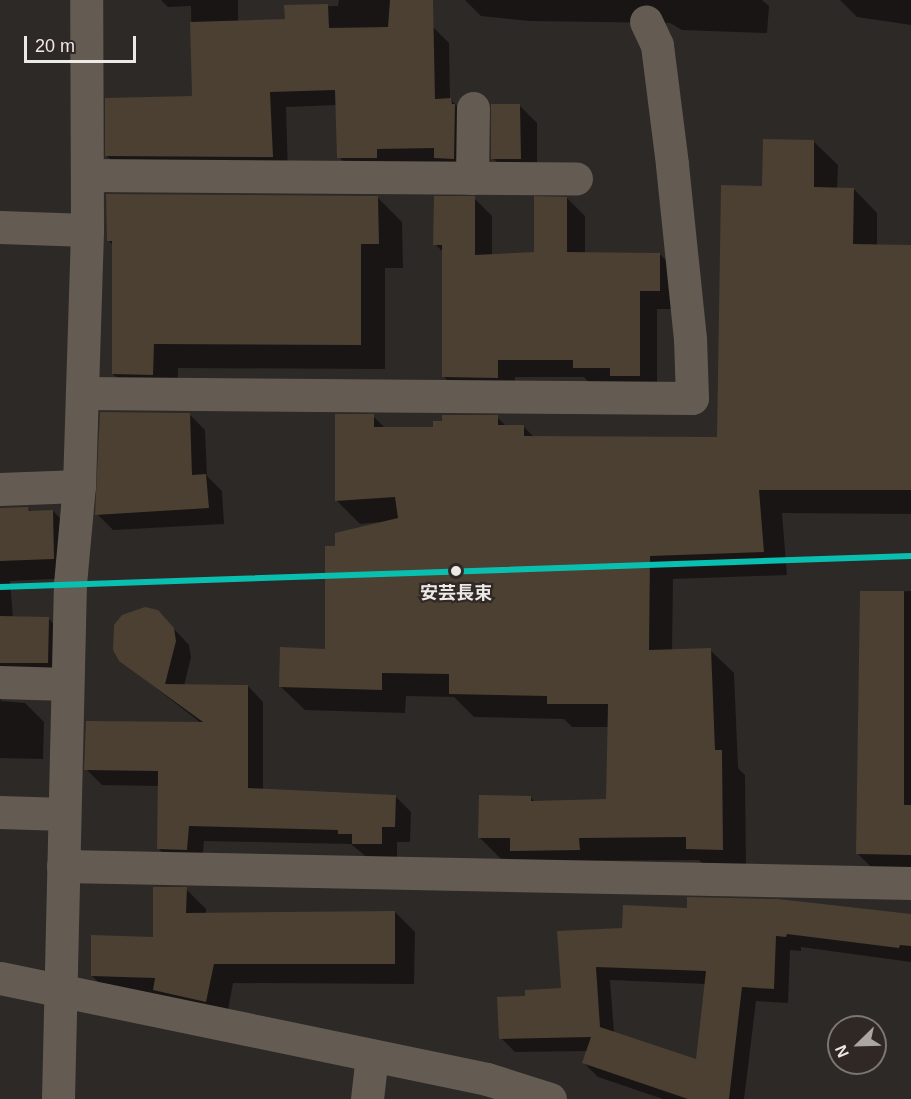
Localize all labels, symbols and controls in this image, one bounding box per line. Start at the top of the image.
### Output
scale bar [27,24,140,62]
text: 20 m [35,36,75,56]
marker: 安芸長束 [447,562,465,580]
place label: 安芸長束 [420,582,492,604]
north arrow [827,1015,887,1075]
text: N [832,1043,852,1060]

